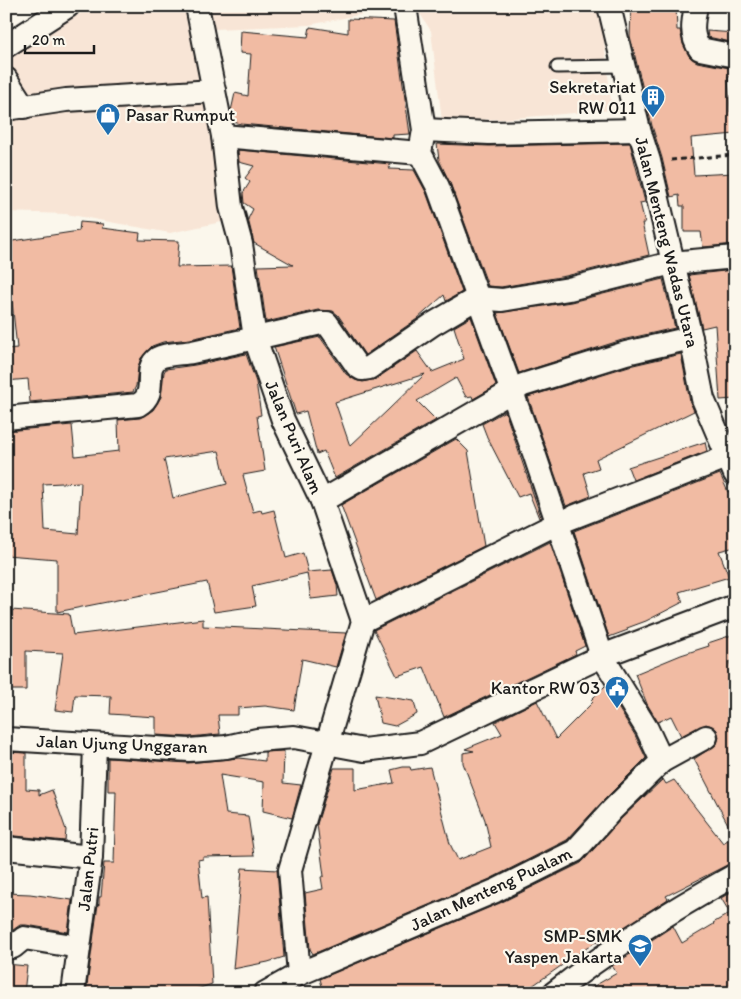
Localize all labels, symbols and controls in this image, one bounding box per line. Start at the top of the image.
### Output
scale bar [25,22,94,54]
text: 20 m [32,31,66,49]
place label: Sekretariat RW 011 [549,76,636,119]
building icon: Sekretariat RW 011 [640,84,666,118]
shop icon: Pasar Rumput [95,102,121,136]
place label: Pasar Rumput [126,104,236,126]
street label: Jalan Menteng Wadas Utara [630,134,704,350]
street label: Jalan Puri Alam [260,377,328,498]
public building icon: Kantor RW 03 [604,675,630,709]
place label: Kantor RW 03 [491,677,600,699]
street label: Jalan Ujung Unggaran [36,730,208,758]
street label: Jalan Putri [73,826,103,912]
street label: Jalan Menteng Pualam [407,842,576,936]
place label: SMP-SMK Yaspen Jakarta [505,925,622,968]
school or university icon: SMP-SMK Yaspen Jakarta [627,933,653,967]

